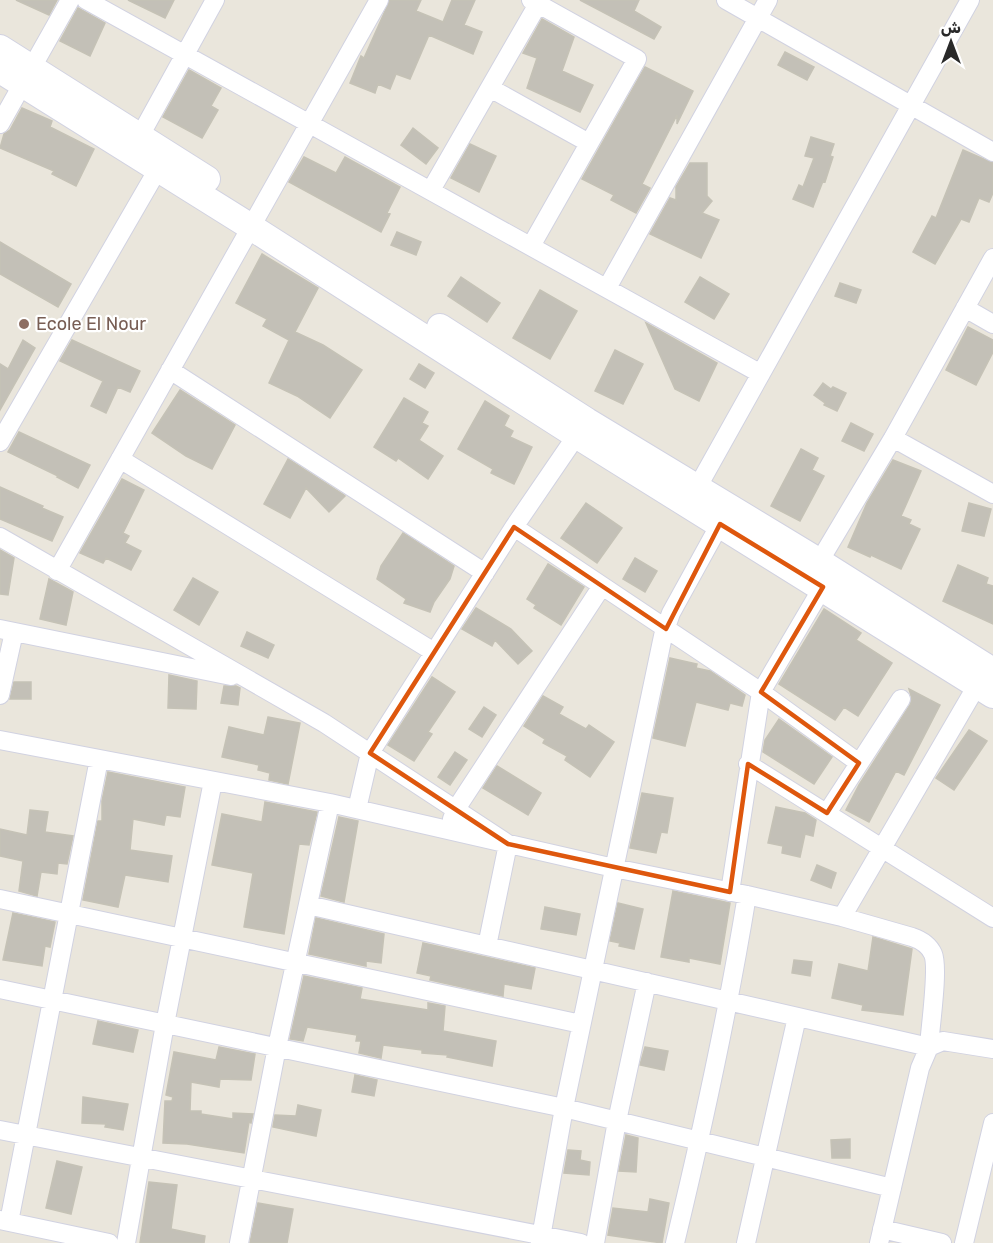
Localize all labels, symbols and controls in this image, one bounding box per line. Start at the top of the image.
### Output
north arrow [921,12,981,72]
text: ش [941,18,961,37]
place label: Ecole El Nour [36,313,146,335]
marker: Ecole El Nour [17,317,31,331]

